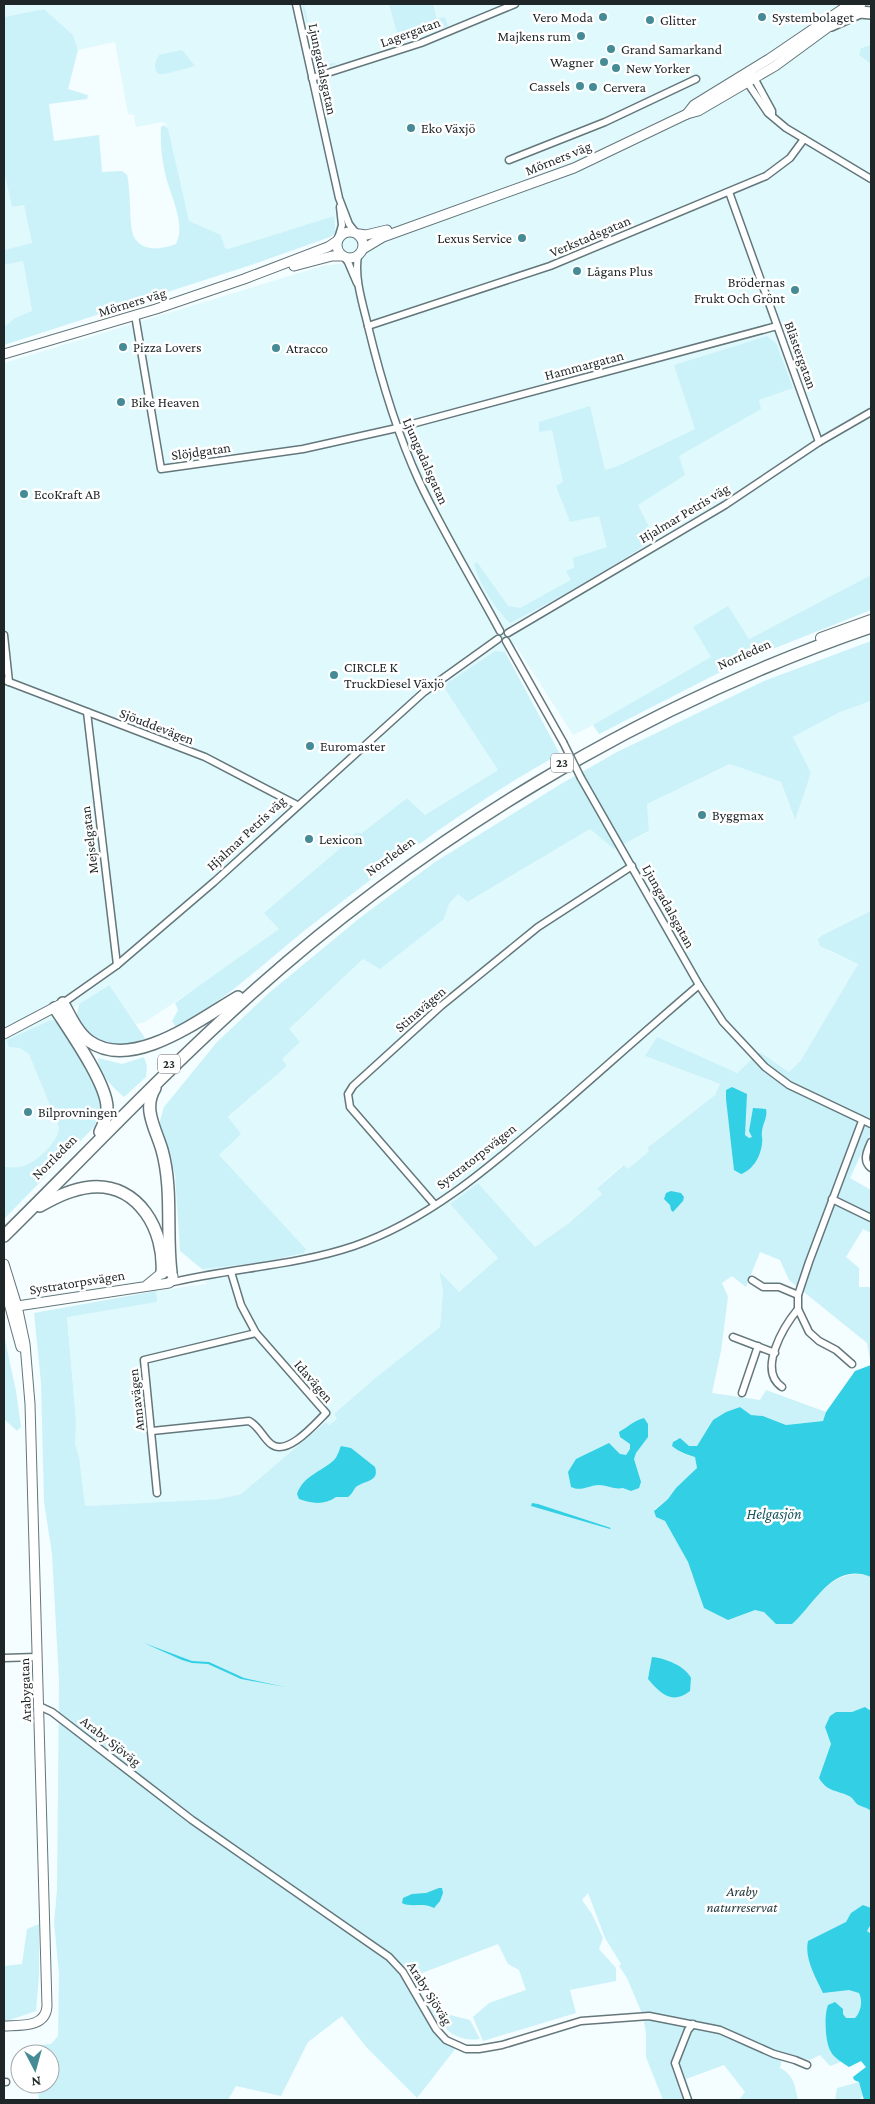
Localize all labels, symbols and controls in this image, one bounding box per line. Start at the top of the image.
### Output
place label: Vero Moda [533,9,594,25]
place label: Systembolaget [772,9,854,25]
marker: Vero Moda [597,11,609,23]
marker: Systembolaget [756,11,768,23]
place label: Glitter [660,12,697,28]
street label: Lagergatan [378,14,443,50]
marker: Glitter [644,14,656,26]
street label: Ljungadalsgatan [304,22,341,117]
place label: Majkens rum [497,28,571,45]
marker: Majkens rum [575,30,587,42]
place label: Grand Samarkand [621,41,723,57]
marker: Grand Samarkand [605,43,617,55]
place label: Wagner [550,54,594,70]
marker: Wagner [598,56,610,68]
place label: New Yorker [626,60,690,76]
marker: New Yorker [610,62,622,74]
place label: Cassels [529,78,570,94]
place label: Cervera [603,79,647,95]
marker: Cassels [574,80,586,92]
marker: Cervera [587,81,599,93]
place label: Eko Växjö [421,120,476,137]
marker: Eko Växjö [405,122,417,134]
street label: Mörners väg [523,137,594,178]
street label: Verkstadsgatan [547,212,633,260]
place label: Lexus Service [437,230,512,246]
marker: Lexus Service [516,232,528,244]
place label: Lågans Plus [587,263,653,279]
marker: Lågans Plus [571,265,583,277]
place label: Brödernas Frukt Och Grönt [694,274,785,306]
street label: Mörners väg [96,284,168,320]
marker: Brödernas Frukt Och Grönt [789,284,801,296]
street label: Blästergatan [781,319,821,391]
place label: Pizza Lovers [133,339,201,355]
place label: Atracco [286,340,328,356]
marker: Pizza Lovers [117,341,129,353]
marker: Atracco [270,342,282,354]
street label: Hammargatan [543,347,626,383]
place label: Bike Heaven [131,394,200,410]
marker: Bike Heaven [115,396,127,408]
street label: Ljungadalsgatan [399,415,452,508]
street label: Slöjdgatan [170,439,232,464]
street label: Hjalmar Petris väg [636,480,733,547]
place label: EcoKraft AB [34,486,101,502]
marker: EcoKraft AB [18,488,30,500]
street label: Norrleden [715,635,774,673]
place label: CIRCLE K TruckDiesel Växjö [344,659,444,692]
marker: CIRCLE K TruckDiesel Växjö [328,669,340,681]
street label: Sjöuddevägen [117,704,197,749]
place label: Euromaster [320,738,385,754]
marker: Euromaster [304,740,316,752]
road number: 23 [551,754,573,772]
street label: Hjalmar Petris väg [203,792,290,874]
street label: Mejselgatan [77,805,102,875]
place label: Byggmax [712,807,764,823]
marker: Byggmax [696,809,708,821]
place label: Lexicon [319,831,363,847]
marker: Lexicon [303,833,315,845]
street label: Norrleden [362,833,418,879]
street label: Ljungadalsgatan [639,861,699,952]
street label: Stinavägen [391,982,449,1035]
road number: 23 [158,1054,180,1074]
place label: Bilprovningen [38,1104,118,1120]
marker: Bilprovningen [22,1106,34,1118]
street label: Systratorpsvägen [433,1120,519,1192]
street label: Norrleden [28,1131,80,1183]
street label: Systratorpsvägen [28,1266,126,1297]
street label: Idavägen [291,1356,337,1406]
street label: Annavägen [125,1368,147,1432]
water label: Helgasjön [746,1506,802,1523]
street label: Arabygatan [16,1657,34,1722]
street label: Araby Sjöväg [77,1713,144,1770]
park label: Araby naturreservat [707,1883,778,1915]
street label: Araby Sjöväg [403,1958,456,2028]
north arrow [10,2044,60,2094]
text: N [30,2073,42,2090]

